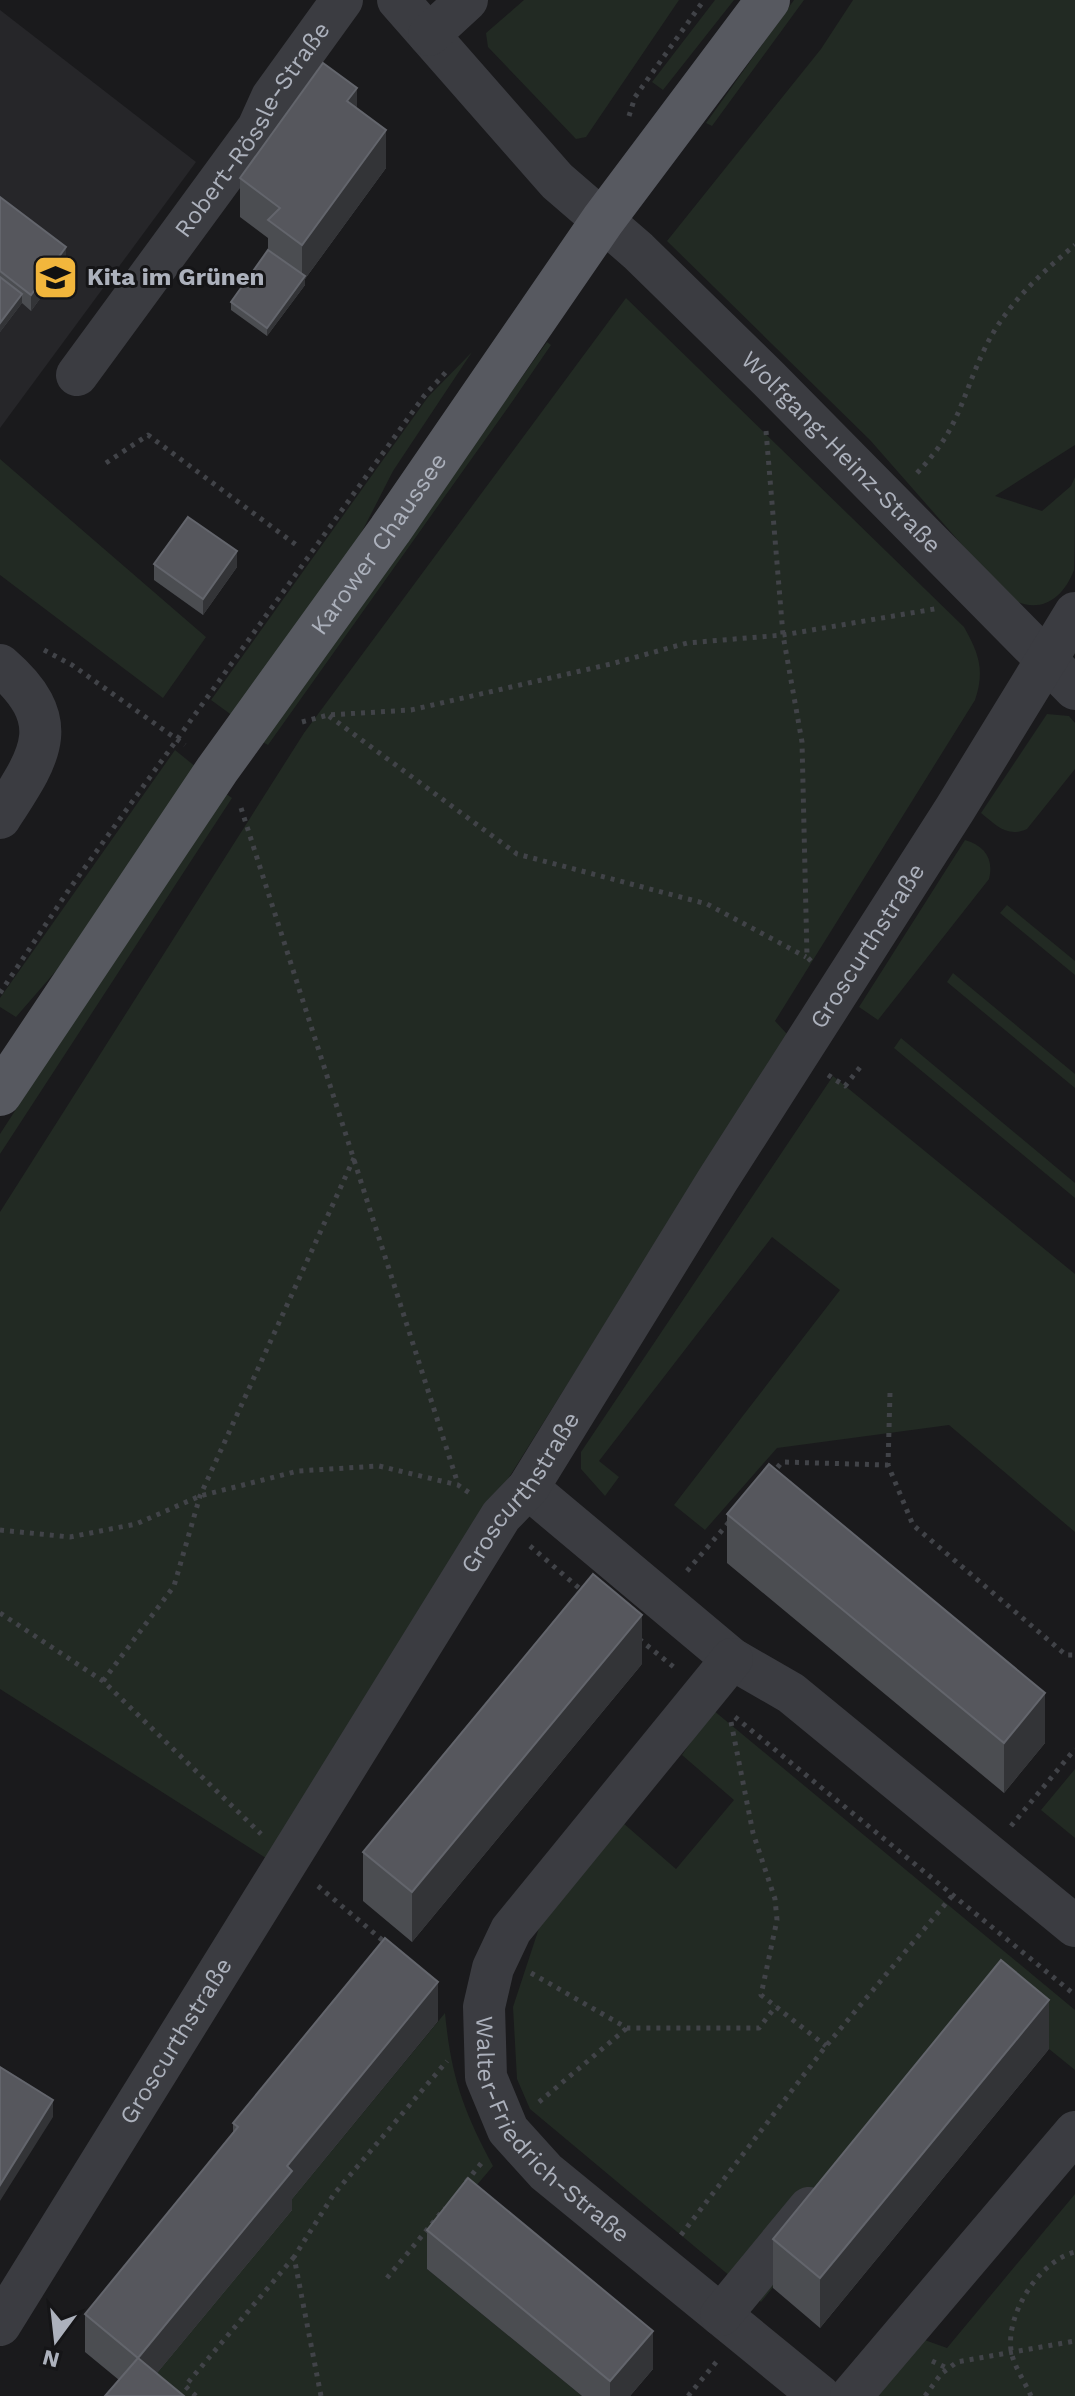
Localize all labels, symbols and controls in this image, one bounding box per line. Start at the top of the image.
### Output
street label: Robert-Rössle-Straße [169,16,336,243]
school or university icon: Kita im Grünen [32,253,80,301]
place label: Kita im Grünen [87,263,264,291]
street label: Wolfgang-Heinz-Straße [735,346,947,559]
street label: Karower Chaussee [305,448,453,640]
street label: Groscurthstraße [804,858,931,1034]
street label: Groscurthstraße [455,1407,585,1579]
street label: Groscurthstraße [114,1953,238,2129]
street label: Walter-Friedrich-Straße [470,2015,635,2248]
north arrow [16,2300,96,2380]
text: N [40,2345,62,2373]

